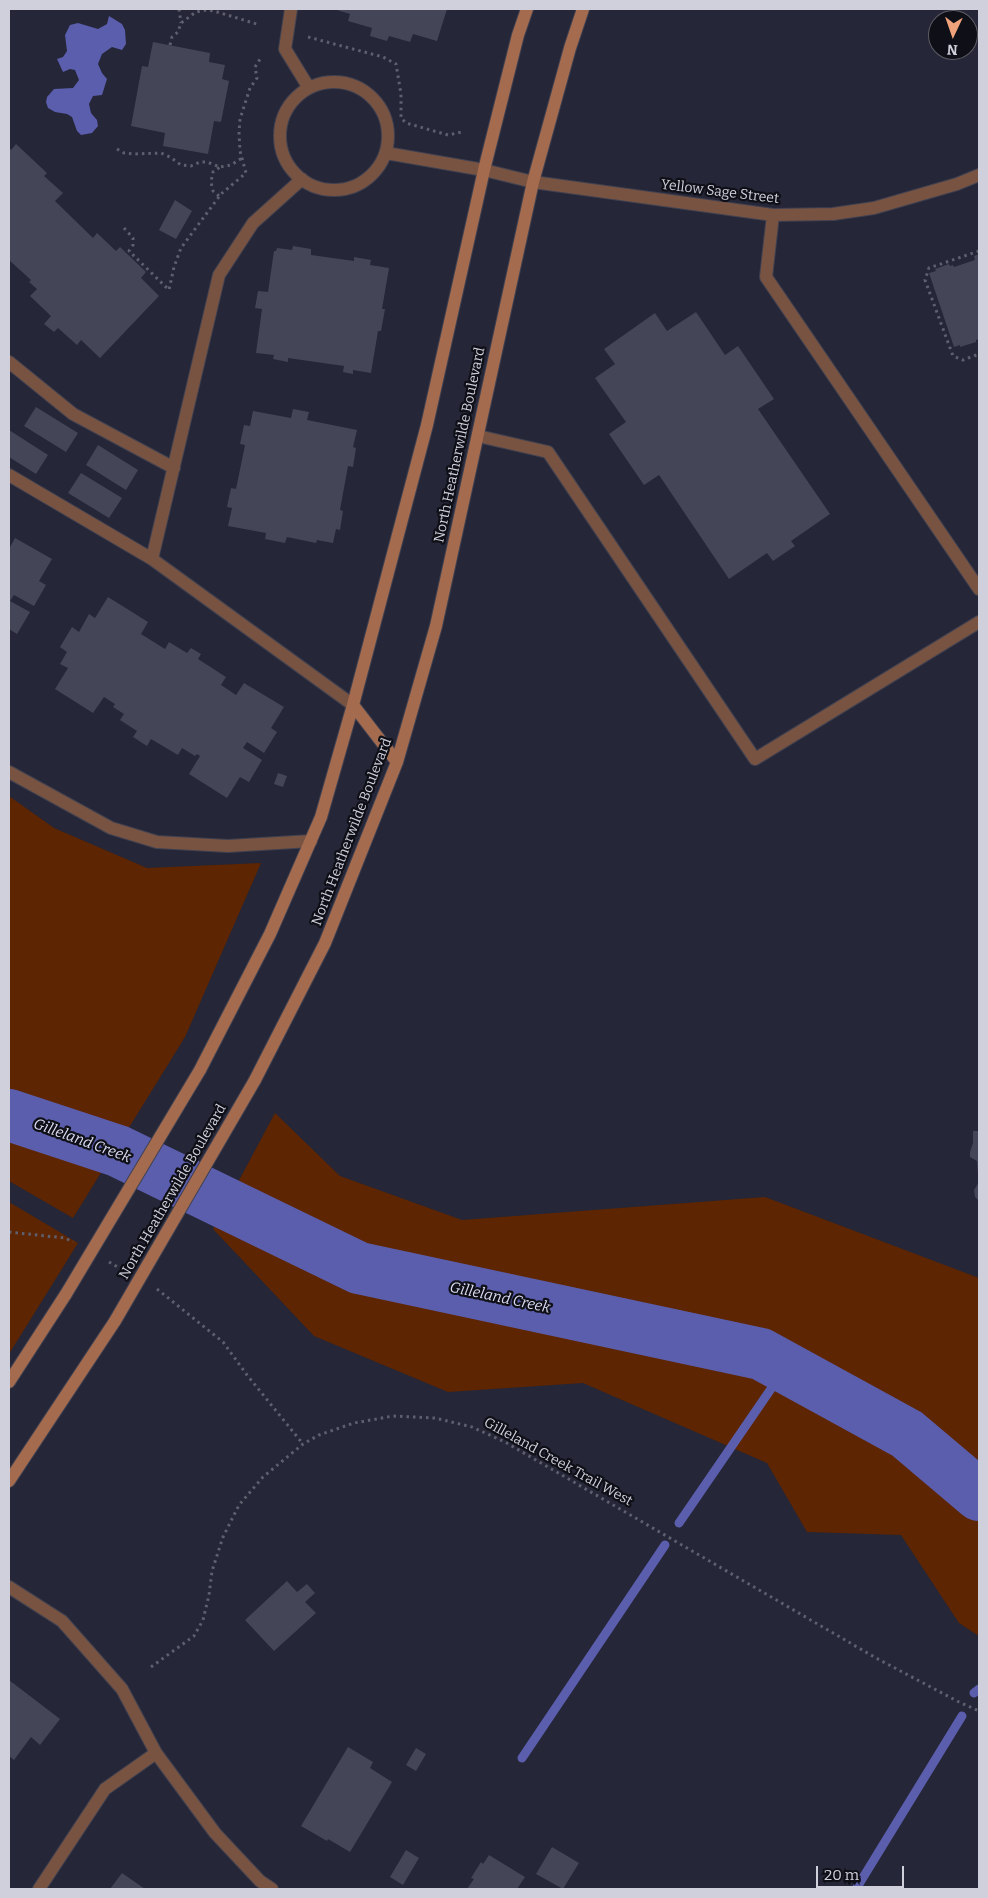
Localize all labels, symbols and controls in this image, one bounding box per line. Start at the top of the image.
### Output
north arrow [928,10,978,60]
text: N [946,41,958,58]
street label: Yellow Sage Street [660,176,780,208]
street label: North Heatherwilde Boulevard [431,346,489,544]
street label: North Heatherwilde Boulevard [308,736,396,928]
street label: North Heatherwilde Boulevard [116,1101,230,1283]
water label: Gilleland Creek [31,1115,133,1167]
water label: Gilleland Creek [448,1279,552,1317]
street label: Gilleland Creek Trail West [481,1414,635,1510]
scale bar [818,1856,906,1888]
text: 20 m [824,1866,859,1884]

